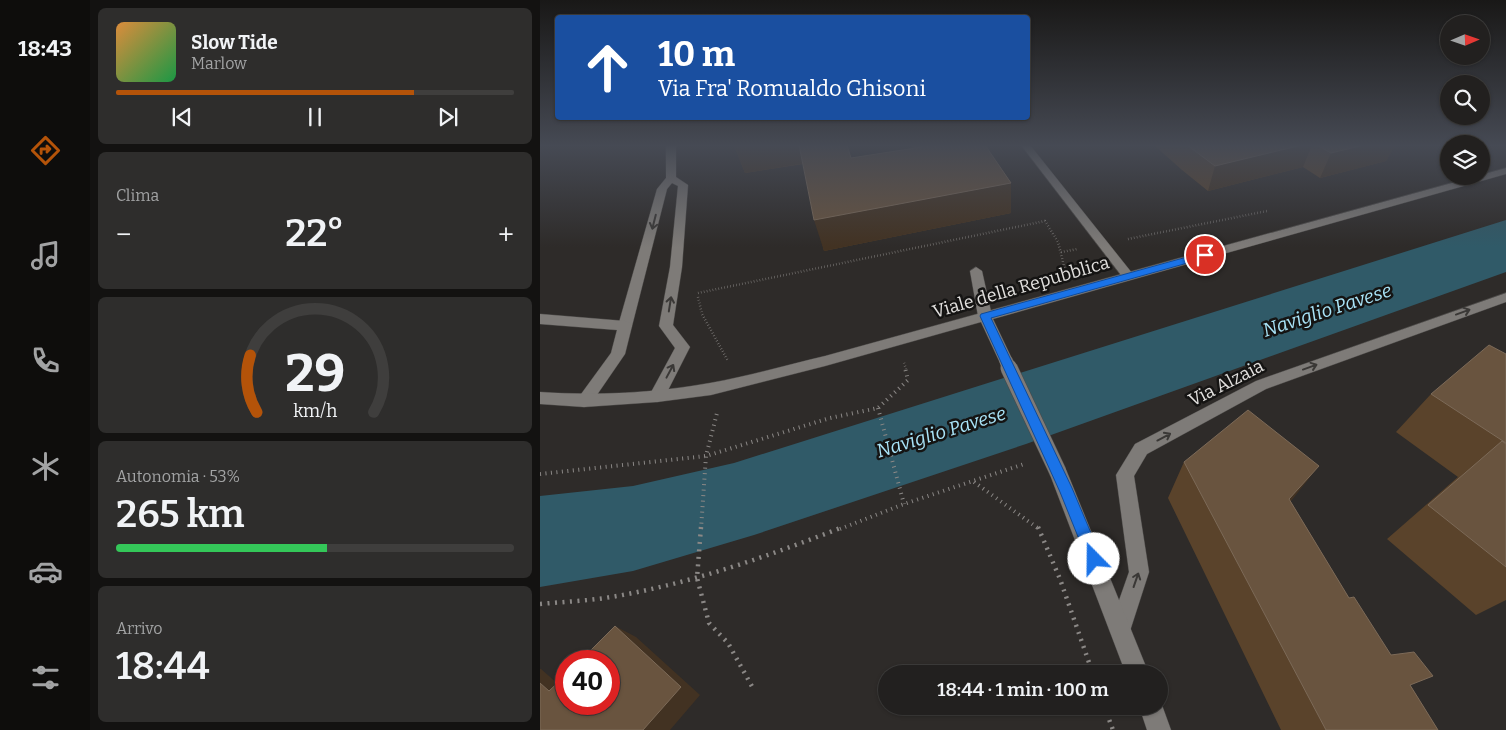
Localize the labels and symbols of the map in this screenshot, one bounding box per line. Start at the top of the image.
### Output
north arrow [1440,15,1490,65]
one-way arrow [648,213,658,229]
pin [1184,234,1226,276]
street label: Viale della Repubblica [930,251,1112,323]
water label: Naviglio Pavese [1260,278,1395,342]
one-way arrow [665,297,675,313]
one-way arrow [1455,307,1470,316]
street label: Via Alzaia [1185,355,1267,411]
one-way arrow [1302,362,1317,371]
one-way arrow [666,364,675,379]
water label: Naviglio Pavese [873,401,1009,463]
one-way arrow [1156,432,1171,441]
position arrow [1067,532,1119,584]
one-way arrow [1132,573,1141,588]
speed limit sign: 40 [555,650,620,715]

